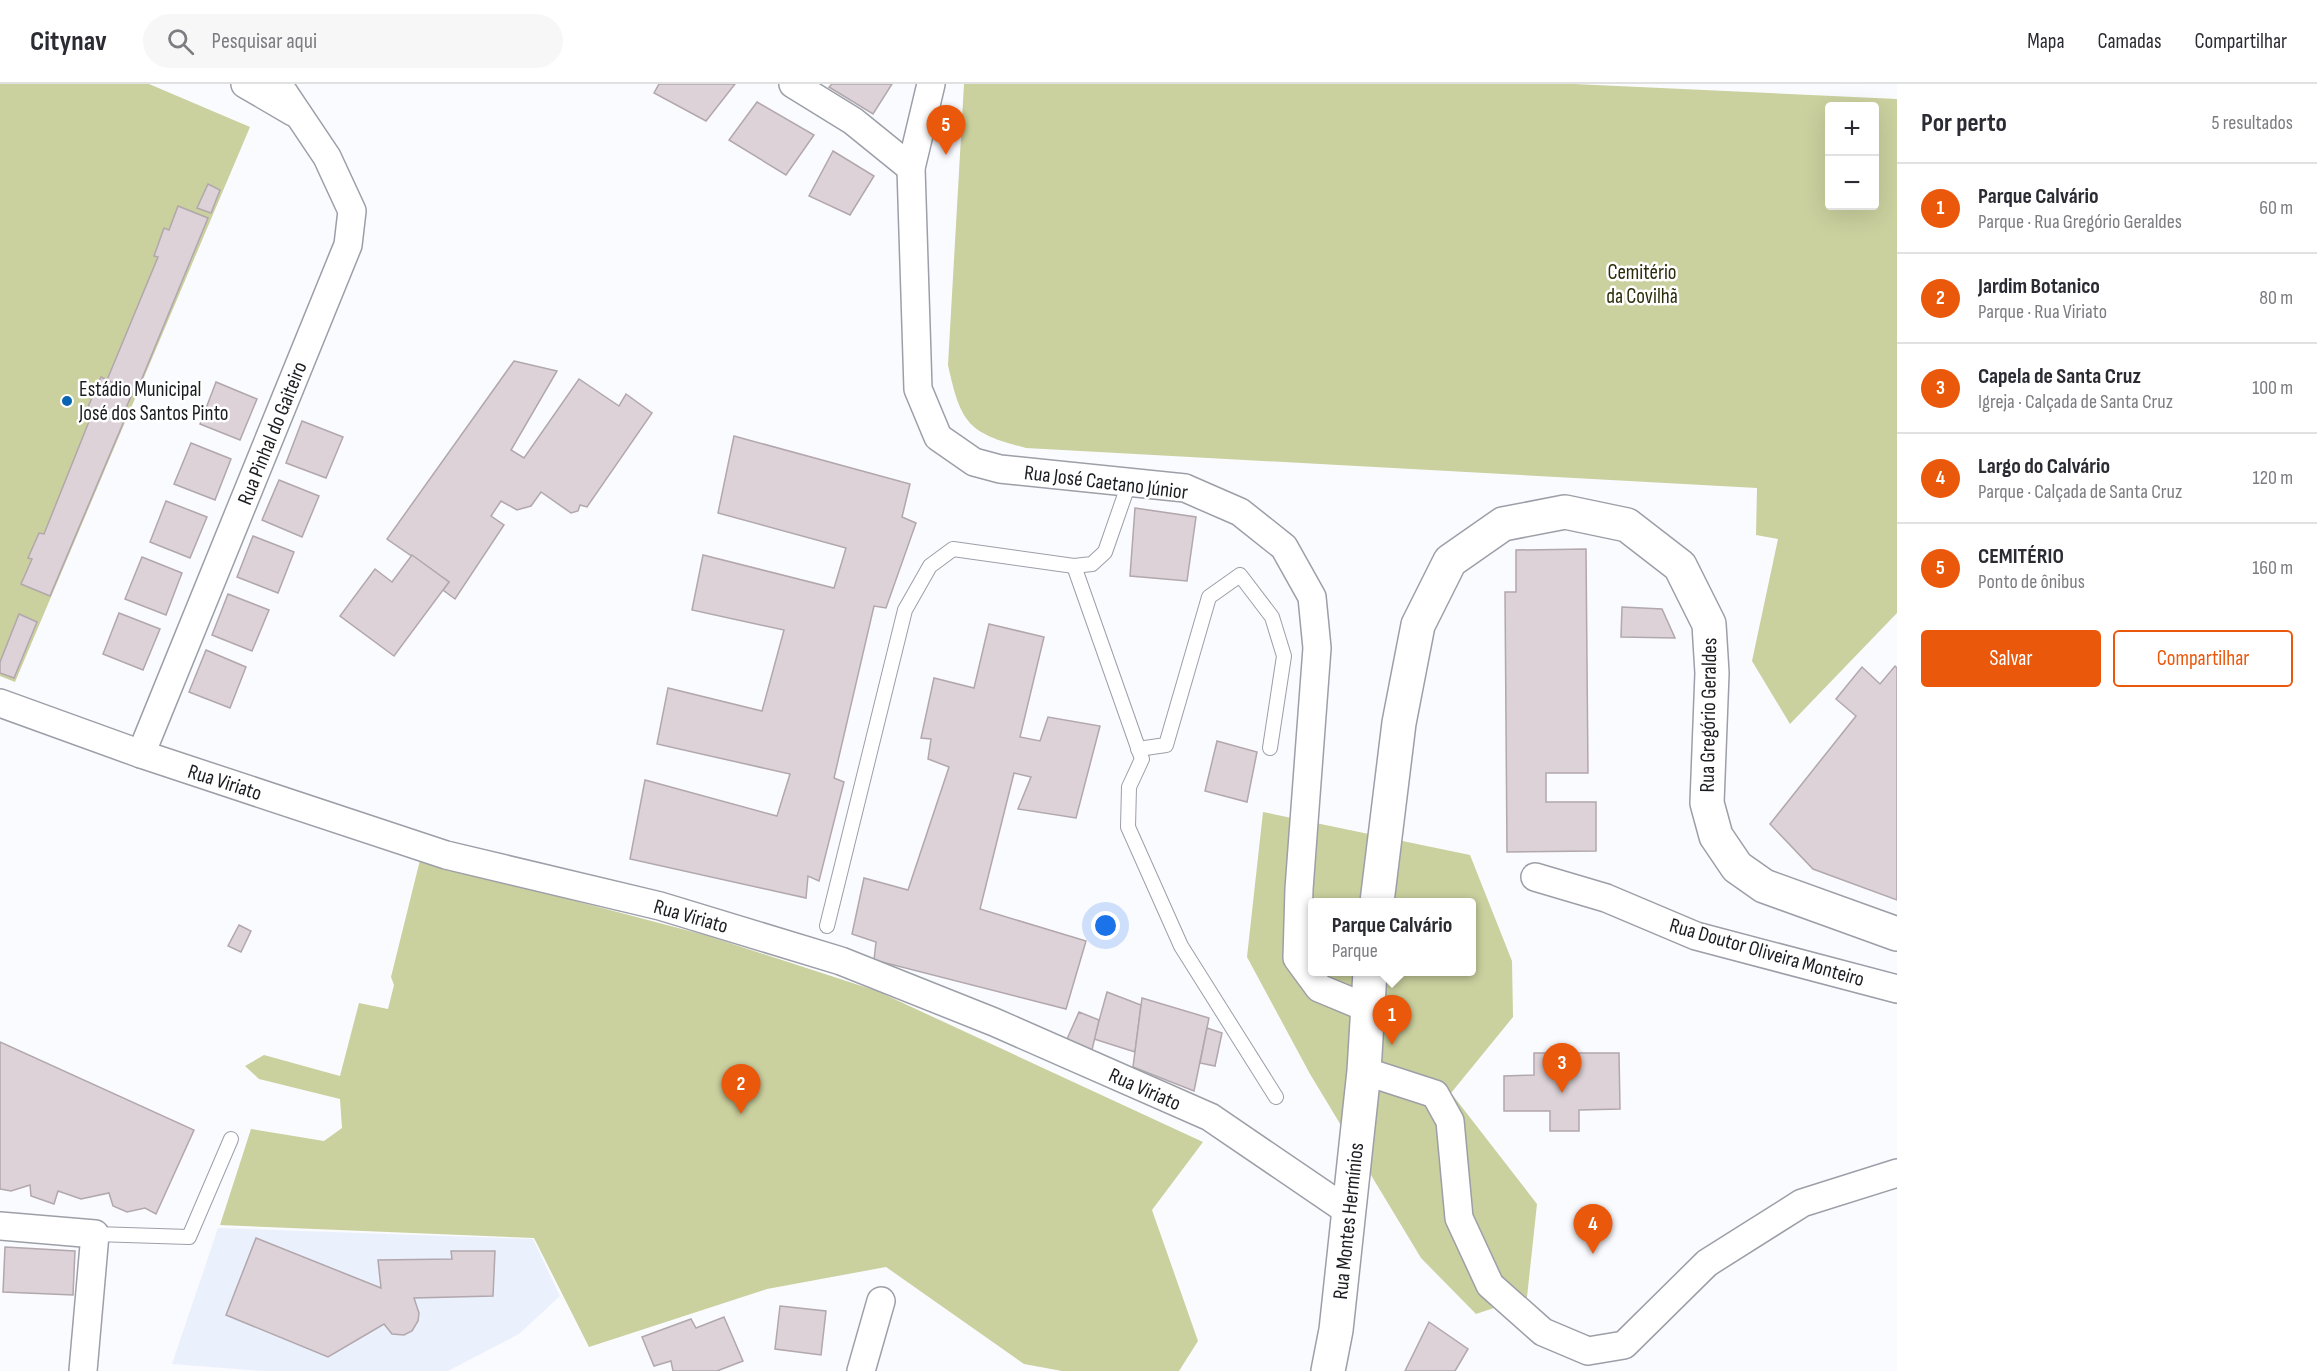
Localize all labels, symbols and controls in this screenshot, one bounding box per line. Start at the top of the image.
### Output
search box [143,14,563,68]
text: Citynav [30,25,107,58]
icon: search [164,25,197,58]
text: Pesquisar aqui [212,28,317,55]
text: Mapa [2027,29,2065,54]
text: Camadas [2098,29,2161,54]
text: Compartilhar [2194,29,2287,54]
map controls [1825,102,1879,210]
button: + [1825,102,1879,156]
pin: 5 [926,106,966,155]
text: Por perto [1921,108,2007,139]
text: 5 resultados [2212,111,2293,135]
button: − [1825,156,1879,210]
text: Parque Calvário [1978,183,2099,210]
text: 1 [1937,196,1944,220]
text: 60 m [2259,196,2293,220]
text: Parque · Rua Gregório Geraldes [1978,210,2182,234]
park label: Cemitério da Covilhã [1606,260,1678,309]
text: Jardim Botanico [1978,273,2100,300]
text: 2 [1936,286,1945,310]
text: 80 m [2259,286,2293,310]
text: Parque · Rua Viriato [1978,300,2107,324]
street label: Rua Pinhal do Gaiteiro [232,358,313,508]
text: Capela de Santa Cruz [1978,363,2141,390]
text: 3 [1936,376,1945,400]
text: 100 m [2252,376,2293,400]
place label: Estádio Municipal José dos Santos Pinto [78,377,229,426]
text: Igreja · Calçada de Santa Cruz [1978,390,2173,414]
marker: Estádio Municipal José dos Santos Pinto [60,394,74,408]
text: Largo do Calvário [1978,453,2110,480]
street label: Rua José Caetano Júnior [1023,460,1189,505]
text: 4 [1936,466,1945,490]
text: 120 m [2253,466,2293,490]
text: Parque · Calçada de Santa Cruz [1978,480,2182,504]
text: CEMITÉRIO [1978,543,2064,570]
text: 5 [1936,556,1945,580]
text: 160 m [2252,556,2293,580]
text: Ponto de ônibus [1978,570,2085,594]
button: Salvar [1921,630,2101,687]
button: Compartilhar [2113,630,2293,687]
street label: Rua Gregório Geraldes [1695,637,1722,793]
street label: Rua Viriato [185,759,265,806]
street label: Rua Viriato [651,894,731,939]
popup [1308,898,1476,976]
your location [1091,911,1120,940]
text: Parque Calvário [1332,912,1452,939]
street label: Rua Doutor Oliveira Monteiro [1667,913,1867,992]
text: Parque [1332,939,1378,963]
pin: 1 [1372,996,1412,1045]
pin: 3 [1542,1044,1582,1093]
street label: Rua Viriato [1105,1063,1185,1116]
pin: 2 [722,1064,760,1114]
street label: Rua Montes Hermínios [1328,1141,1369,1301]
pin: 4 [1574,1204,1612,1254]

